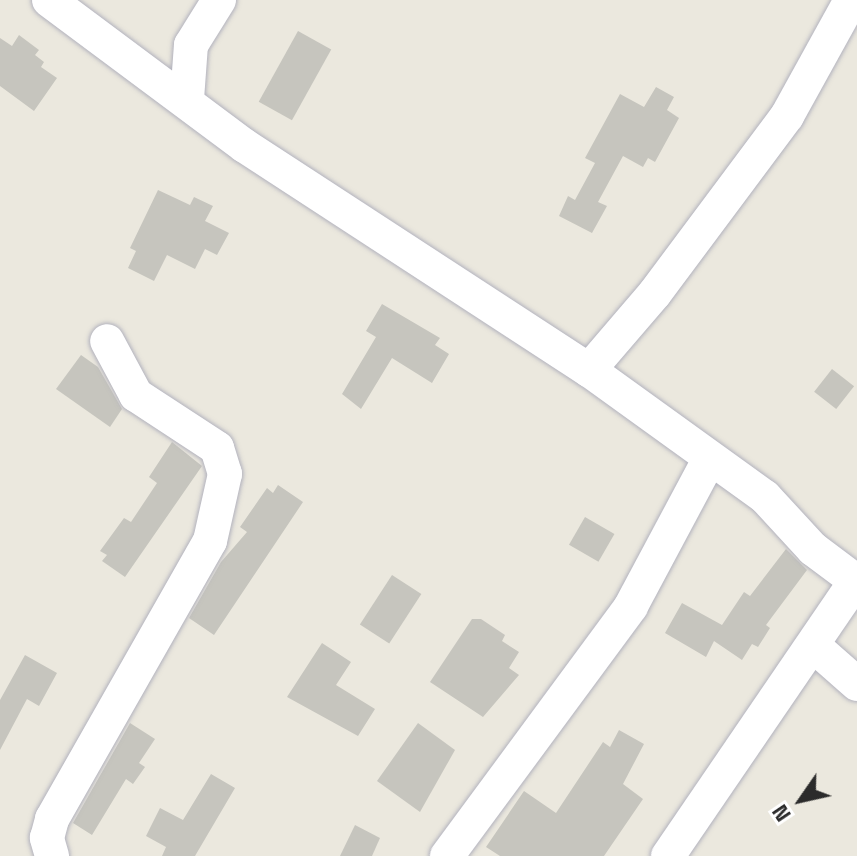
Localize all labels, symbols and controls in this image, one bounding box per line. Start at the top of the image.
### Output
north arrow [761,760,841,840]
text: N [765,799,797,827]

